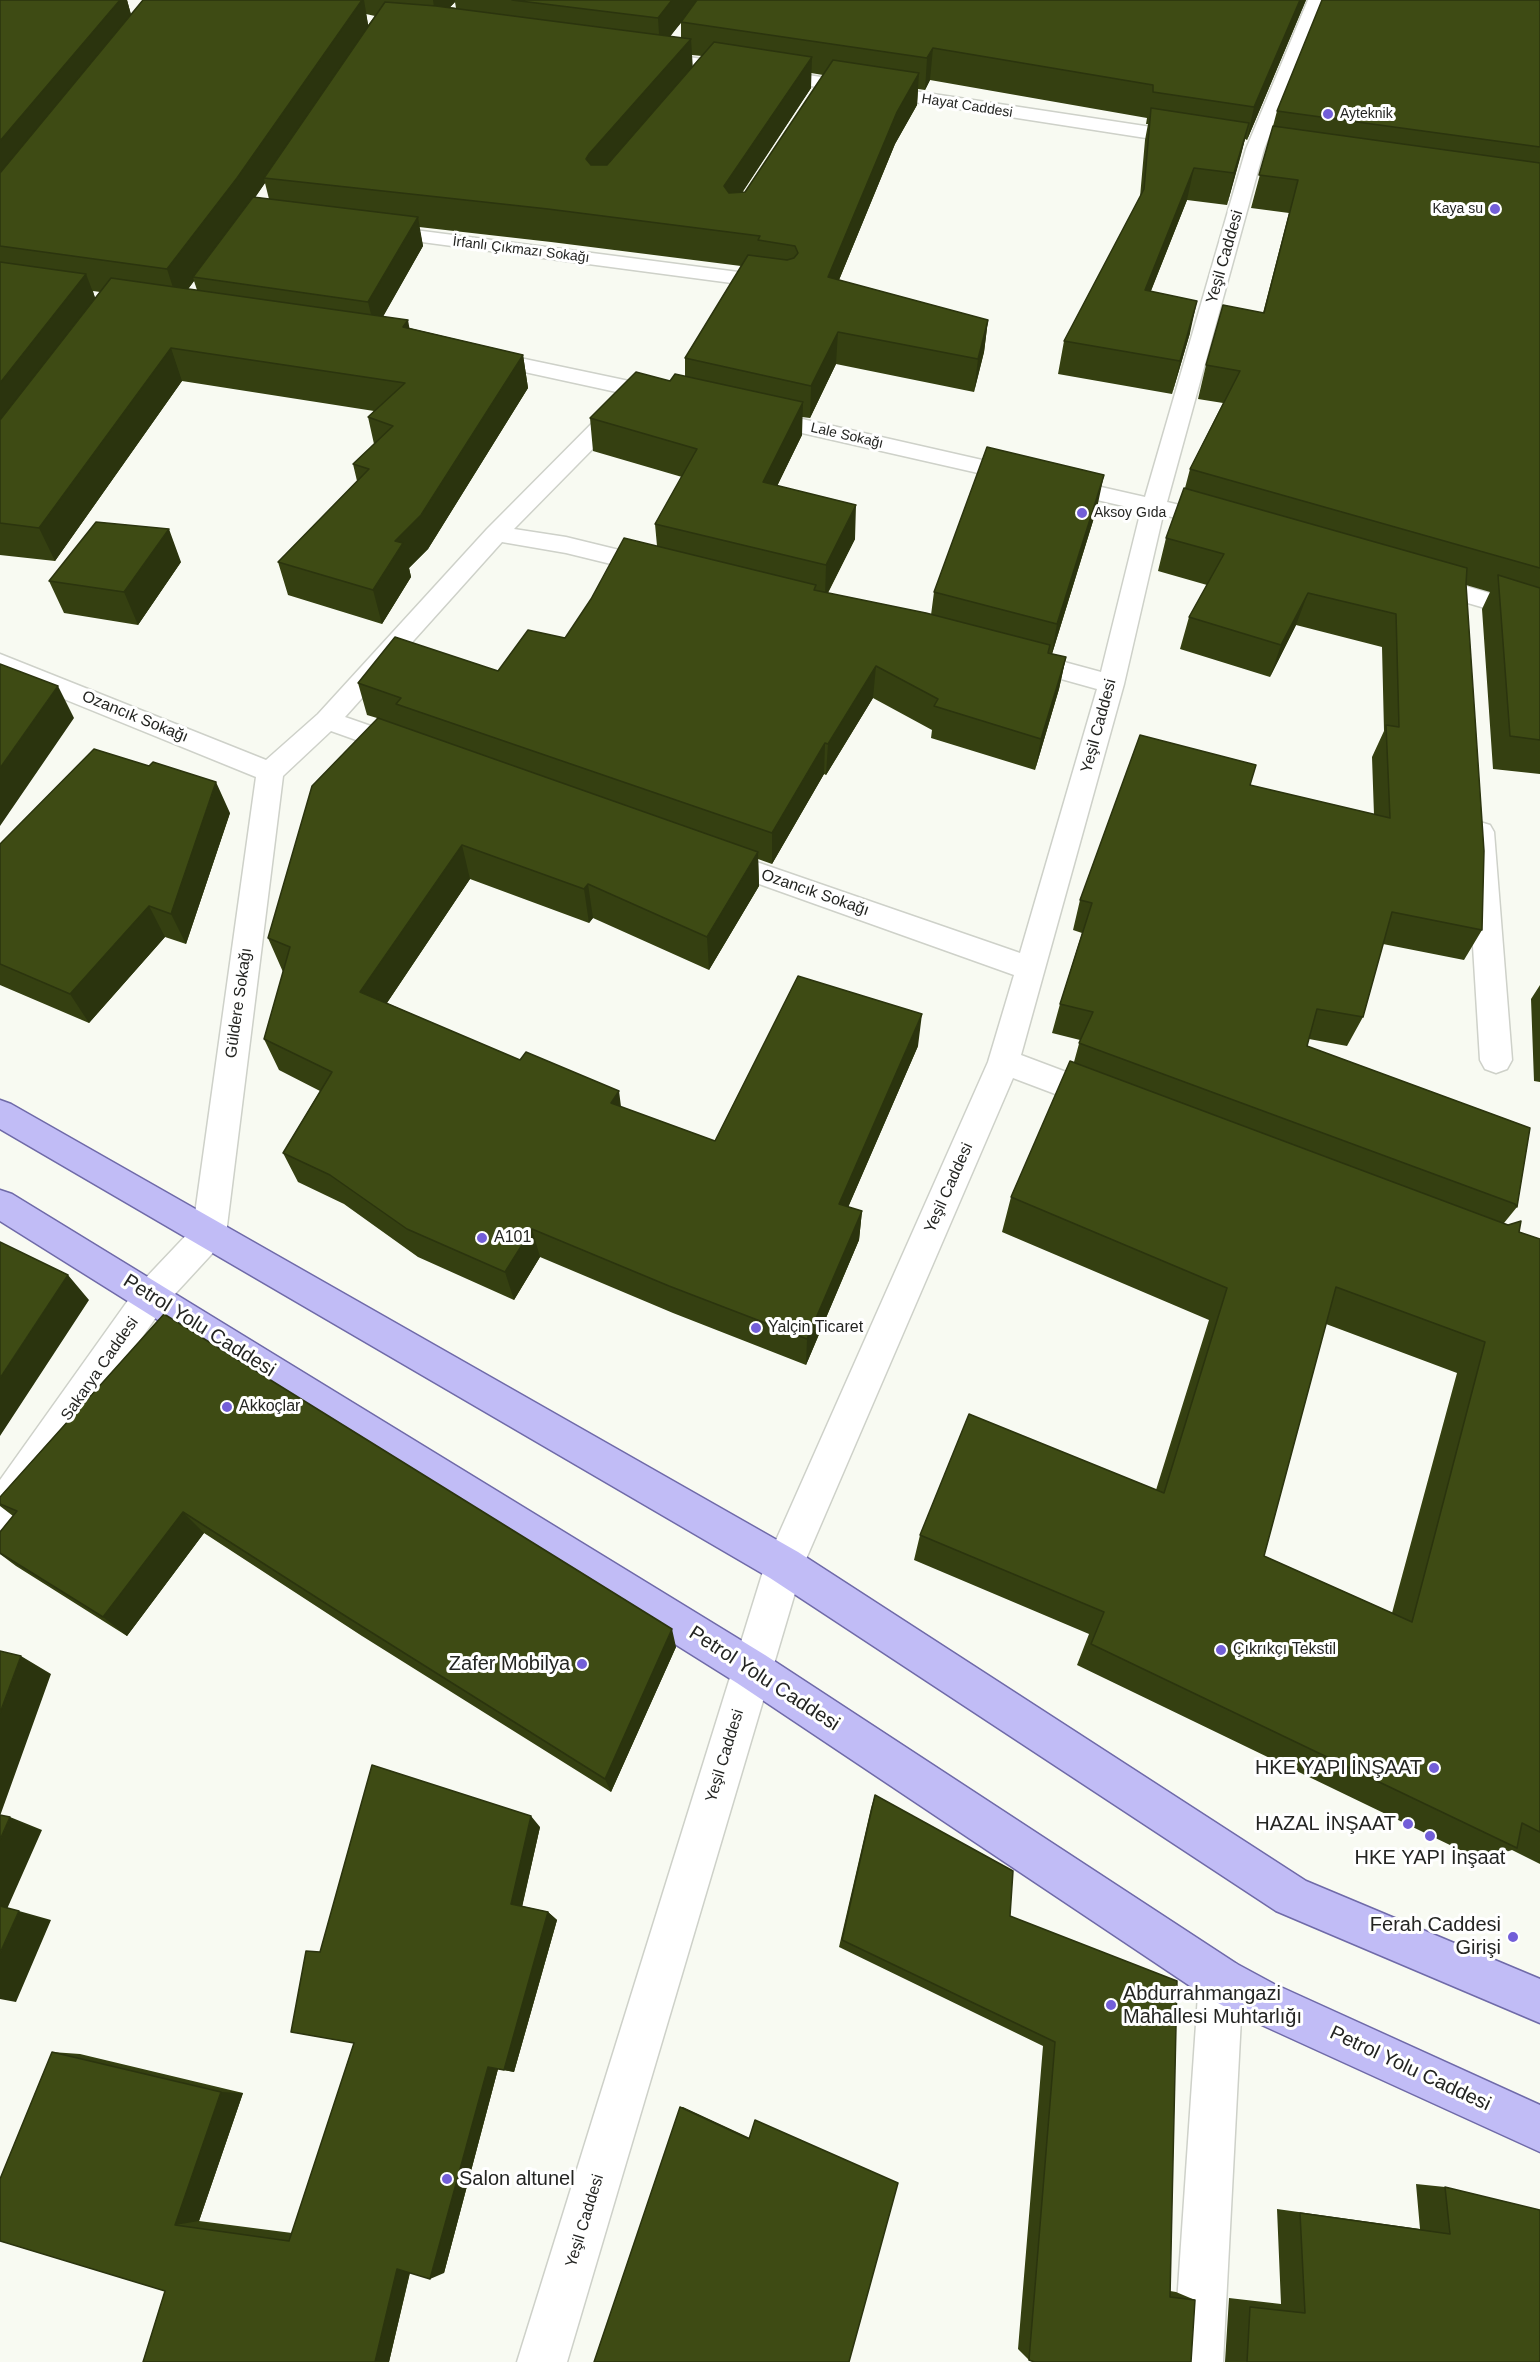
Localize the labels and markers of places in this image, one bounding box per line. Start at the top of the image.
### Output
place label: Ayteknik [1340,106,1393,122]
marker: Ayteknik [1321,107,1335,121]
place label: Kaya su [1432,201,1483,217]
marker: Kaya su [1488,202,1502,216]
place label: Aksoy Gıda [1094,505,1166,521]
marker: Aksoy Gıda [1075,506,1089,520]
place label: A101 [494,1228,531,1248]
marker: A101 [475,1231,489,1245]
place label: Yalçin Ticaret [768,1318,863,1338]
marker: Yalçin Ticaret [749,1321,763,1335]
place label: Akkoçlar [239,1397,300,1417]
marker: Akkoçlar [220,1400,234,1414]
place label: Çıkrıkçı Tekstil [1233,1640,1336,1660]
marker: Çıkrıkçı Tekstil [1214,1643,1228,1657]
place label: Zafer Mobilya [449,1652,570,1676]
marker: Zafer Mobilya [575,1657,589,1671]
place label: HKE YAPI İNŞAAT [1255,1756,1422,1780]
marker: HKE YAPI İNŞAAT [1427,1761,1441,1775]
place label: HAZAL İNŞAAT [1255,1812,1396,1836]
marker: HAZAL İNŞAAT [1401,1817,1415,1831]
marker: HKE YAPI İnşaat [1423,1829,1437,1843]
place label: HKE YAPI İnşaat [1355,1846,1505,1870]
place label: Ferah Caddesi Girişi [1370,1913,1501,1960]
marker: Ferah Caddesi Girişi [1506,1930,1520,1944]
place label: Abdurrahmangazi Mahallesi Muhtarlığı [1123,1982,1302,2029]
marker: Abdurrahmangazi Mahallesi Muhtarlığı [1104,1998,1118,2012]
place label: Salon altunel [459,2167,575,2191]
marker: Salon altunel [440,2172,454,2186]

